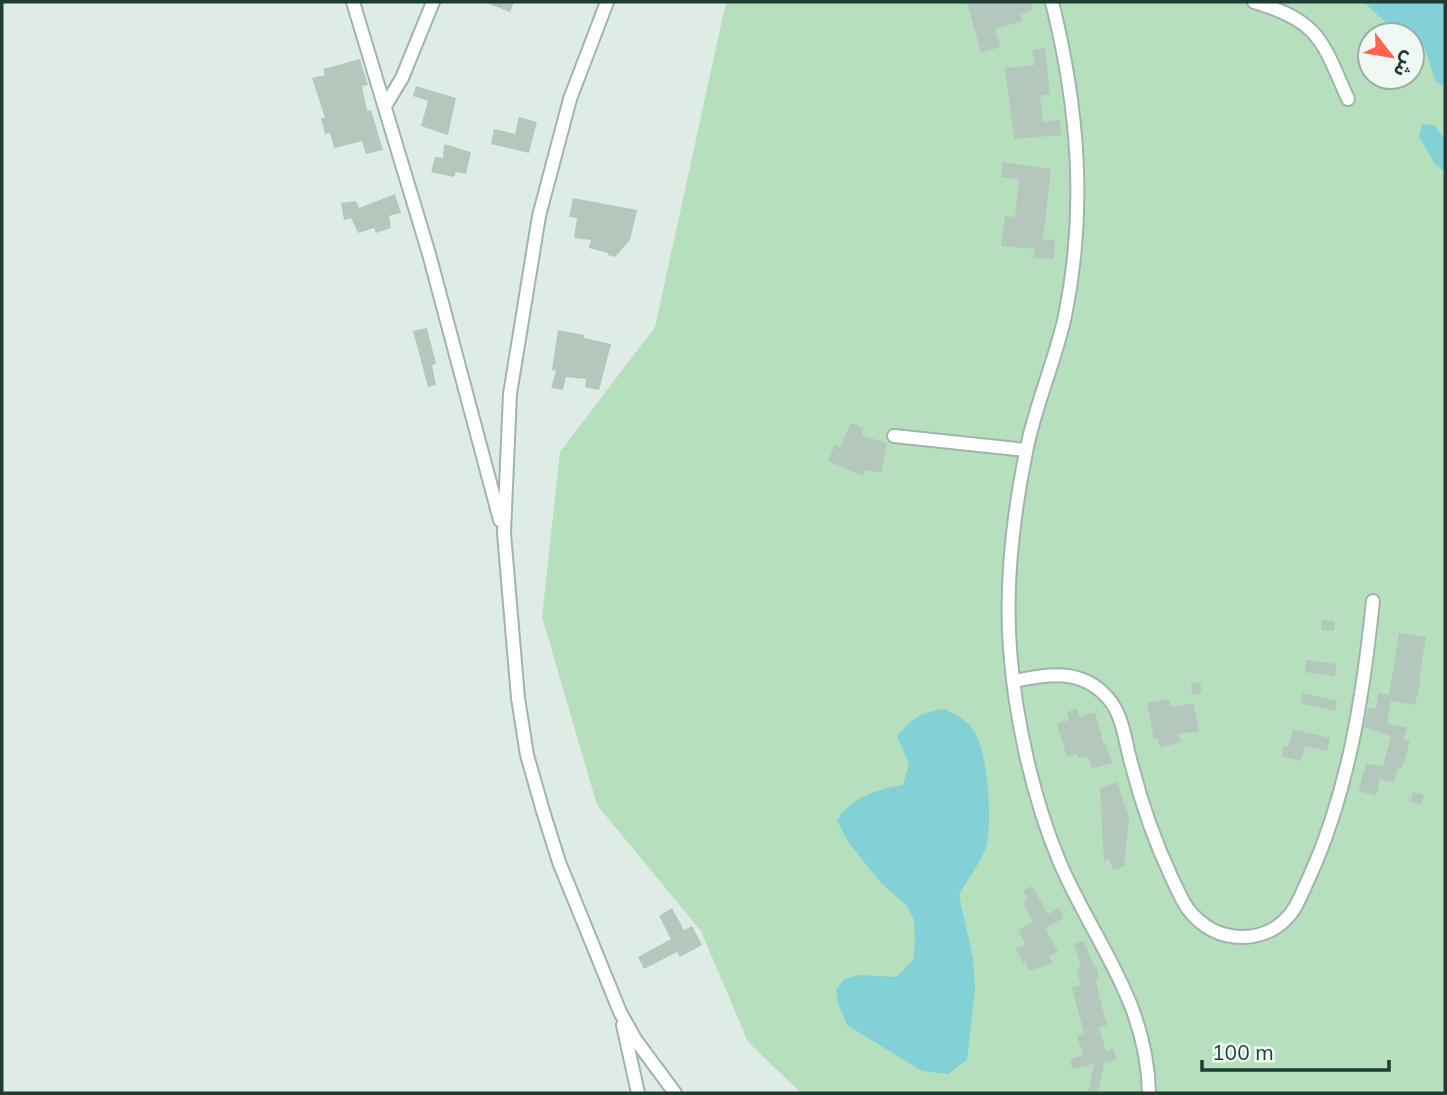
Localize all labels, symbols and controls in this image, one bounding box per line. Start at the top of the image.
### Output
north arrow [1356,21,1426,91]
text: ش [1389,47,1423,82]
scale bar [1202,1028,1389,1072]
text: 100 m [1212,1039,1274,1065]

